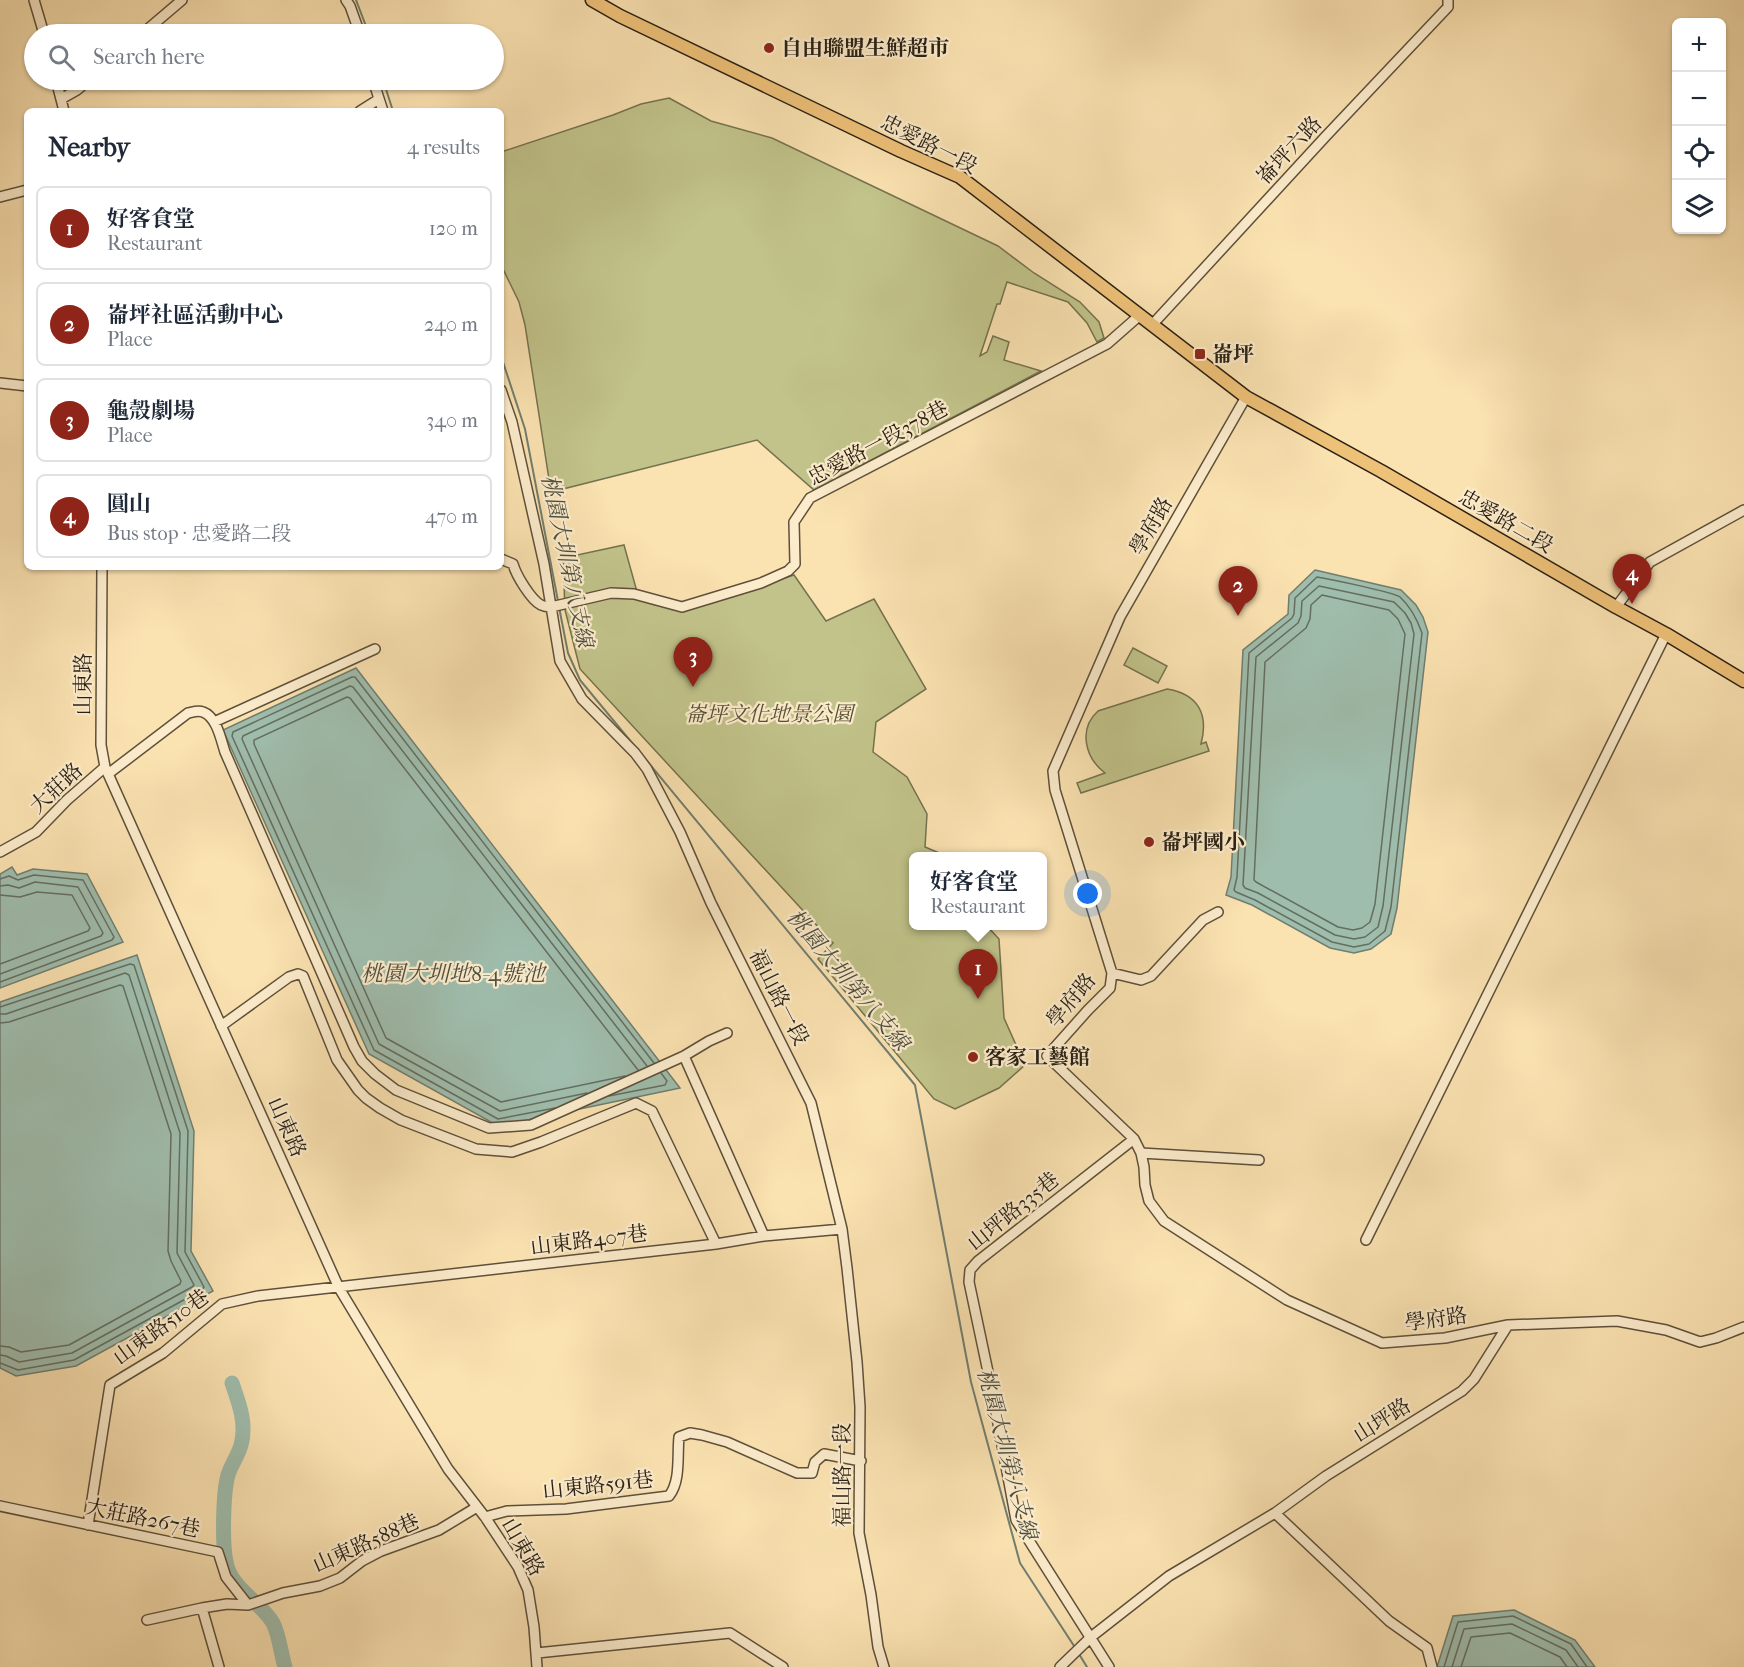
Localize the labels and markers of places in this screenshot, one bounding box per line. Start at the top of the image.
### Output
place label: 自由聯盟生鮮超市 [781,36,949,60]
marker: 自由聯盟生鮮超市 [762,41,776,55]
place label: 崙坪 [1212,342,1254,366]
marker: 崙坪 [1193,347,1207,361]
pin: 4 [1612,554,1652,604]
pin: 2 [1218,566,1258,616]
pin: 3 [674,638,712,687]
place label: 崙坪國小 [1161,830,1245,854]
marker: 崙坪國小 [1142,835,1156,849]
pin: 1 [958,950,998,999]
place label: 客家工藝館 [985,1045,1090,1069]
marker: 客家工藝館 [966,1050,980,1064]

